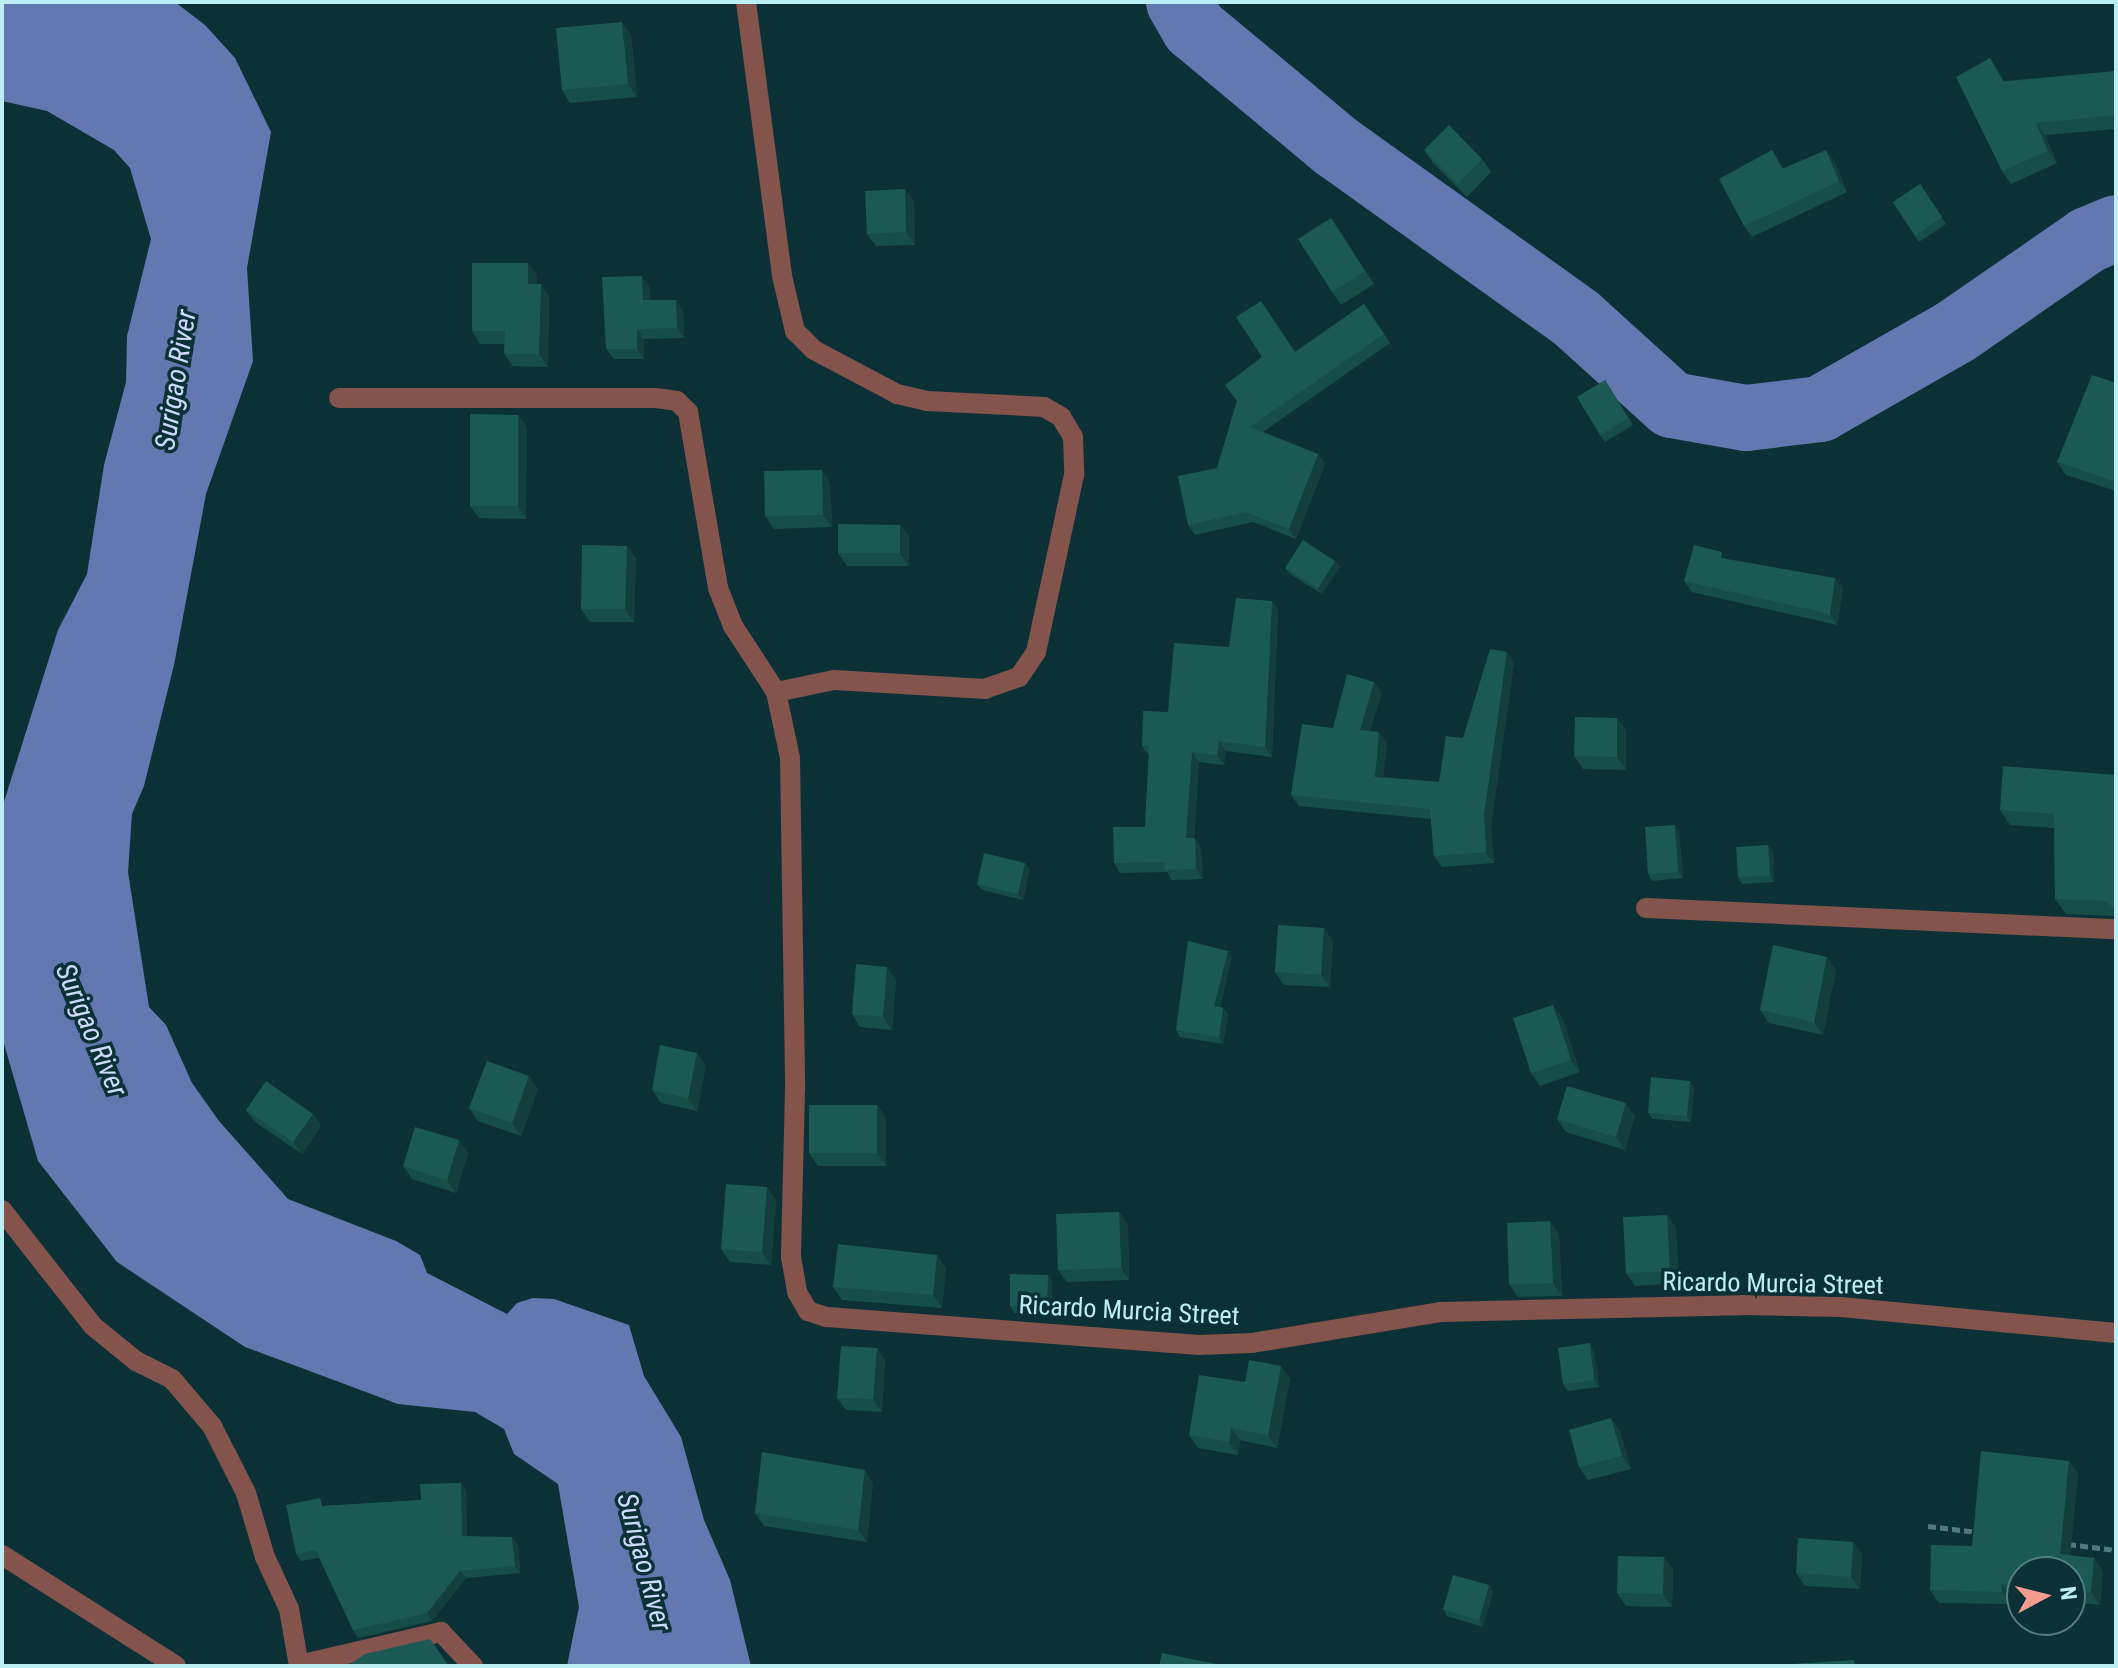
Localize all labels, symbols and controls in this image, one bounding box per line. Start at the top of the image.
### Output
water label: Surigao River [148,308,204,452]
water label: Surigao River [48,958,134,1102]
street label: Ricardo Murcia Street [1662,1266,1884,1302]
street label: Ricardo Murcia Street [1018,1290,1240,1332]
water label: Surigao River [609,1489,679,1635]
north arrow [2006,1556,2086,1636]
text: N [2055,1585,2082,1601]

